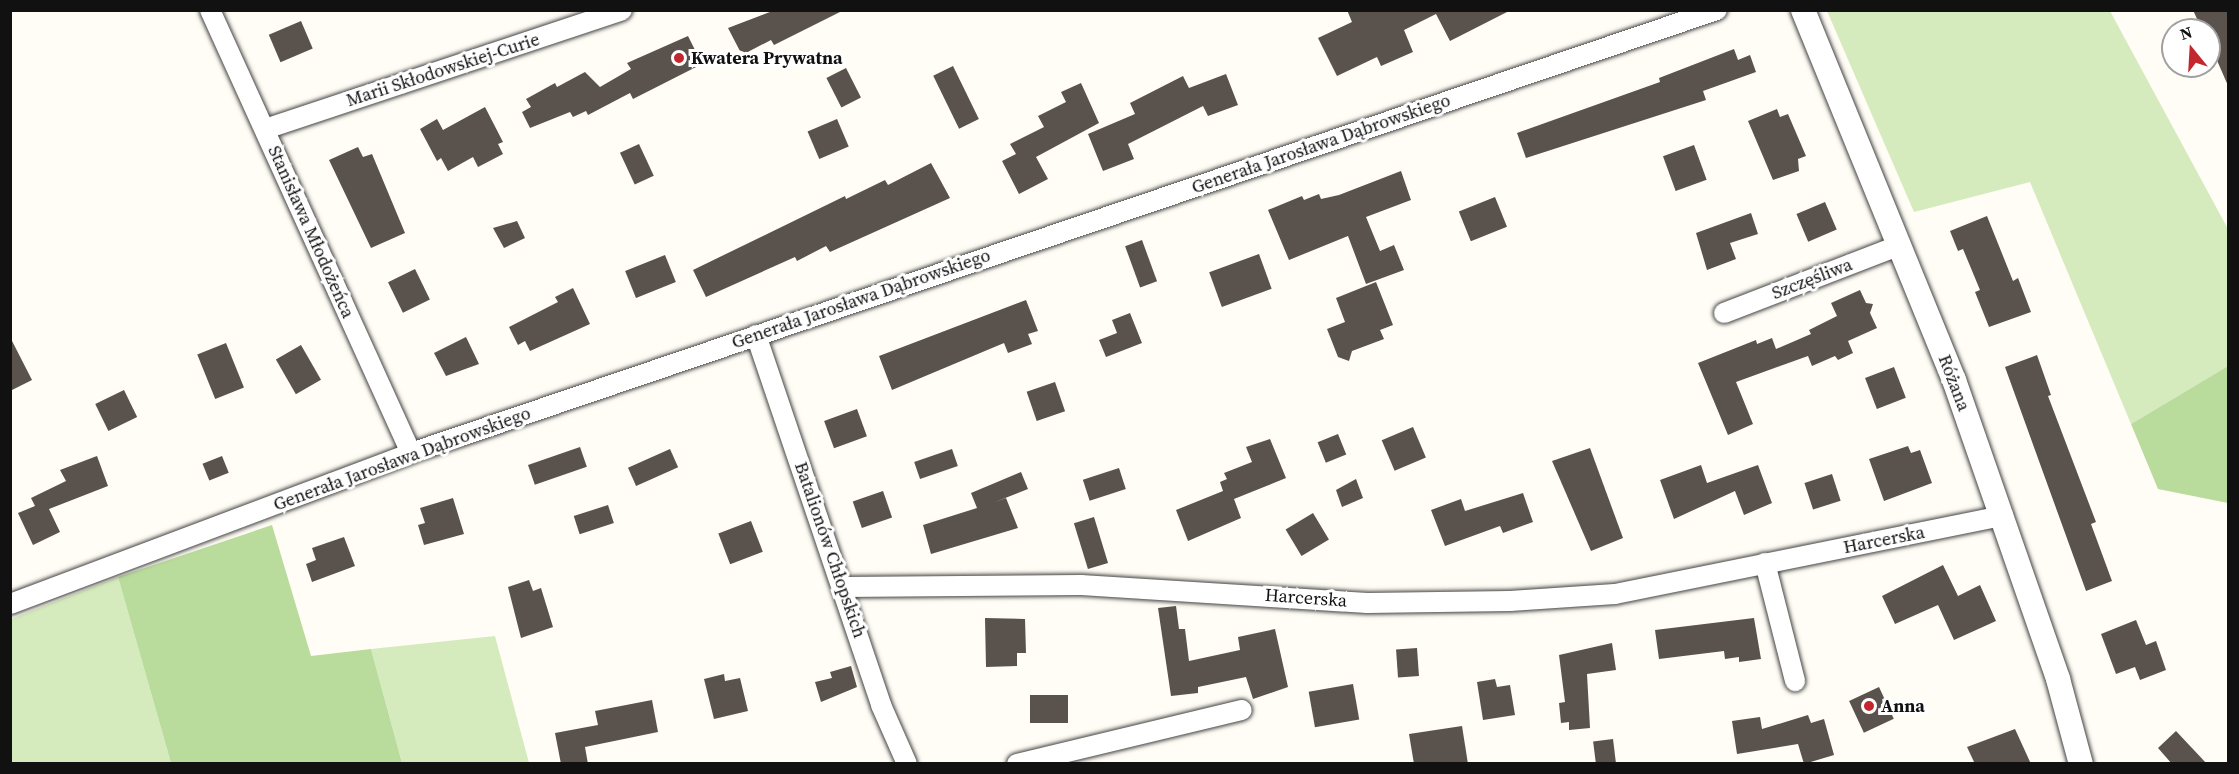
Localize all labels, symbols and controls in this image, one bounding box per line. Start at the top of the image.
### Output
north arrow [2161,18,2221,78]
text: N [2177,21,2195,45]
street label: Marii Skłodowskiej-Curie [344,29,542,111]
place label: Kwatera Prywatna [691,47,843,69]
marker: Kwatera Prywatna [672,51,686,65]
street label: Generała Jarosława Dąbrowskiego [1189,90,1453,198]
street label: Stanisława Młodożeńca [263,142,359,322]
street label: Generała Jarosława Dąbrowskiego [729,245,993,353]
street label: Szczęśliwa [1769,254,1855,304]
street label: Różana [1933,352,1975,414]
street label: Generała Jarosława Dąbrowskiego [271,402,533,516]
street label: Batalionów Chłopskich [790,459,870,641]
street label: Harcerska [1842,522,1926,558]
street label: Harcerska [1264,584,1348,612]
place label: Anna [1881,695,1925,717]
marker: Anna [1862,699,1876,713]

